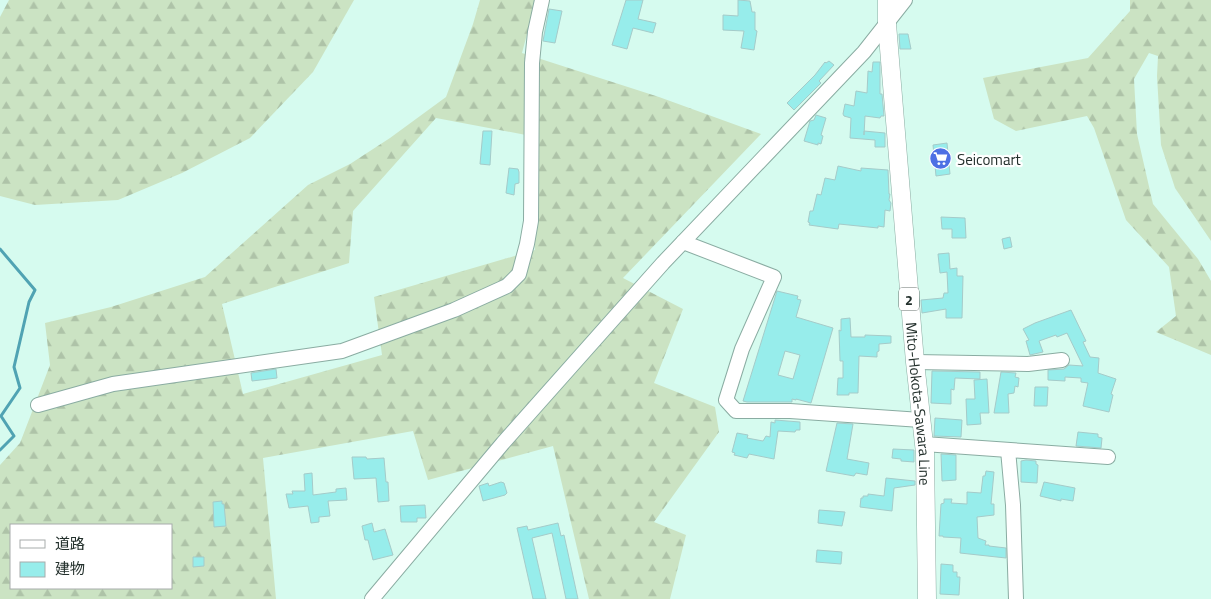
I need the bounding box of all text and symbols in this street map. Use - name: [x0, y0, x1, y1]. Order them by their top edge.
- supermarket icon: Seicomart: [929, 147, 953, 171]
- place label: Seicomart: [957, 148, 1022, 171]
- road number: 2: [899, 288, 919, 310]
- street label: Mito-Hokota-Sawara Line: [900, 321, 937, 486]
- legend: [10, 524, 172, 589]
- text: 道路: [55, 532, 85, 555]
- text: 建物: [55, 557, 85, 580]

